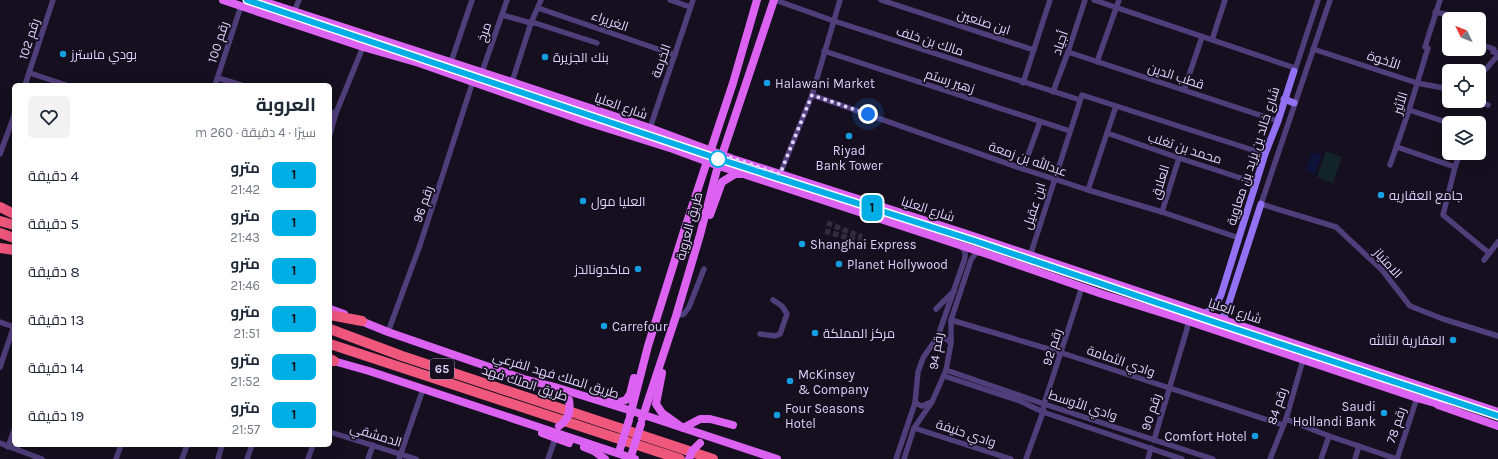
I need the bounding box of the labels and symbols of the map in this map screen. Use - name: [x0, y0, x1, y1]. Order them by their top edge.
- street label: ابن صنعين: [956, 6, 1012, 38]
- street label: الغريراء: [589, 8, 631, 34]
- north arrow: [1442, 12, 1486, 56]
- street label: رقم 102: [15, 16, 45, 62]
- street label: رقم 100: [204, 19, 234, 65]
- street label: مرخ: [474, 20, 495, 44]
- street label: مالك بن خلف: [894, 23, 966, 59]
- street label: أجياد: [1048, 28, 1071, 57]
- street label: الخرمة: [648, 42, 674, 80]
- place label: بودي ماسترز: [70, 47, 137, 65]
- street label: الأخوة: [1365, 48, 1403, 72]
- marker: بودي ماسترز: [58, 49, 68, 59]
- place label: بنك الجزيرة: [553, 50, 609, 65]
- marker: بنك الجزيرة: [540, 52, 550, 62]
- street label: قطب الدين: [1146, 60, 1206, 92]
- street label: زهير رستم: [923, 66, 977, 98]
- place label: Halawani Market: [775, 76, 875, 91]
- marker: Halawani Market: [762, 78, 772, 88]
- street label: شارع خالد بن يزيد بن معاوية: [1224, 85, 1283, 227]
- street label: شارع العليا: [592, 90, 650, 123]
- street label: الأثير: [1389, 90, 1411, 117]
- your location: [858, 104, 878, 124]
- street label: محمد بن تغلب: [1146, 129, 1224, 167]
- marker: Riyad Bank Tower: [844, 131, 854, 141]
- street label: عبدالله بن زمعة: [987, 138, 1070, 179]
- place label: Riyad Bank Tower: [816, 143, 883, 173]
- unlabelled marker: [709, 150, 727, 168]
- street label: العلاق: [1148, 163, 1172, 201]
- street label: ابن عقيل: [1019, 181, 1049, 231]
- street label: رقم 96: [410, 184, 438, 225]
- place label: جامع العقاريه: [1389, 188, 1463, 204]
- street label: طريق العروبة: [673, 190, 705, 262]
- marker: جامع العقاريه: [1376, 190, 1386, 200]
- street label: شارع العليا: [899, 193, 957, 226]
- place label: العليا مول: [591, 194, 646, 210]
- line badge: 1: [859, 195, 885, 221]
- marker: العليا مول: [578, 196, 588, 206]
- place label: Shanghai Express: [810, 237, 917, 252]
- marker: Shanghai Express: [797, 239, 807, 249]
- street label: الامتياز: [1370, 244, 1405, 281]
- place label: Planet Hollywood: [847, 257, 948, 272]
- marker: Planet Hollywood: [834, 259, 844, 269]
- place label: ماكدونالدز: [573, 262, 630, 277]
- marker: ماكدونالدز: [633, 264, 643, 274]
- street label: شارع العليا: [1206, 295, 1264, 328]
- place label: Carrefour: [612, 319, 668, 334]
- marker: Carrefour: [599, 321, 609, 331]
- place label: مركز المملكة: [823, 326, 895, 341]
- street label: رقم 92: [1039, 327, 1067, 368]
- marker: مركز المملكة: [810, 328, 820, 338]
- street label: رقم 94: [926, 331, 948, 371]
- place label: العقارية الثالثه: [1369, 333, 1445, 348]
- marker: العقارية الثالثه: [1448, 335, 1458, 345]
- street label: وادي الثمامة: [1084, 342, 1157, 382]
- street label: طريق الملك فهد الفرعي: [491, 348, 621, 402]
- road number: 65: [430, 359, 454, 379]
- street label: طريق الملك فهد: [480, 362, 570, 404]
- place label: McKinsey & Company: [798, 367, 869, 397]
- marker: McKinsey & Company: [785, 376, 795, 386]
- street label: رقم 84: [1264, 386, 1292, 427]
- street label: وادي الأوسط: [1046, 387, 1119, 426]
- street label: رقم 90: [1138, 392, 1166, 433]
- place label: Saudi Hollandi Bank: [1293, 399, 1376, 429]
- place label: Four Seasons Hotel: [785, 401, 865, 431]
- street label: رقم 78: [1383, 405, 1411, 446]
- marker: Saudi Hollandi Bank: [1379, 408, 1389, 418]
- marker: Four Seasons Hotel: [772, 410, 782, 420]
- street label: وادي حنيفة: [933, 416, 998, 453]
- street label: الدمشقي: [347, 420, 404, 453]
- place label: Comfort Hotel: [1165, 429, 1247, 444]
- marker: Comfort Hotel: [1250, 431, 1260, 441]

